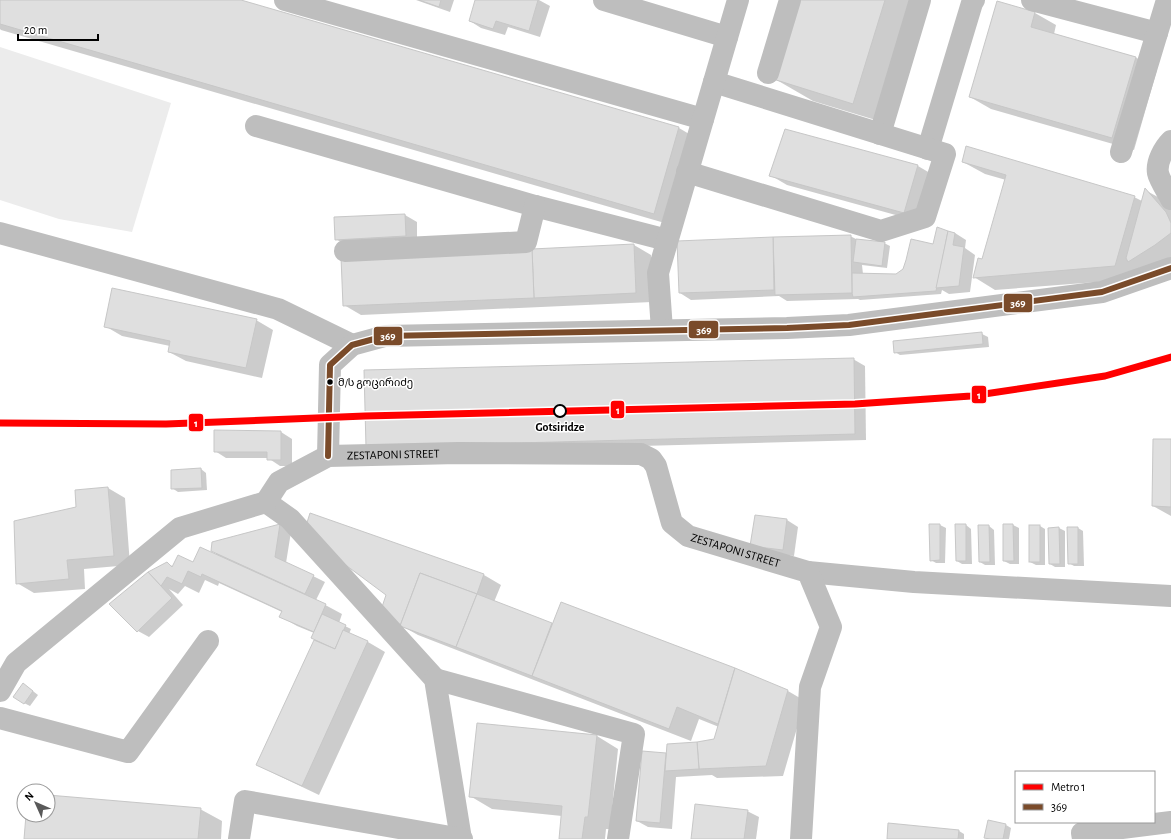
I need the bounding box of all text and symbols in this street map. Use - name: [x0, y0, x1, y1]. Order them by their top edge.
- scale bar: [18, 16, 98, 42]
- text: 20 m: [24, 24, 47, 36]
- line badge: 369: [1003, 293, 1033, 313]
- text: 369: [1010, 298, 1026, 309]
- line badge: 369: [688, 320, 719, 339]
- text: 369: [696, 325, 712, 336]
- line badge: 369: [373, 326, 403, 346]
- text: 369: [380, 331, 396, 342]
- marker: მ/ს გოცირიძე: [325, 377, 335, 387]
- place label: მ/ს გოცირიძე: [338, 377, 413, 389]
- line badge: 1: [971, 385, 987, 404]
- text: 1: [977, 390, 981, 401]
- line badge: 1: [610, 400, 625, 419]
- marker: Gotsiridze: [553, 404, 567, 418]
- text: 1: [616, 405, 620, 416]
- line badge: 1: [188, 413, 204, 432]
- text: 1: [194, 418, 198, 429]
- place label: Gotsiridze: [536, 421, 585, 433]
- street label: ZESTAPONI STREET: [347, 447, 440, 462]
- street label: ZESTAPONI STREET: [689, 531, 782, 569]
- legend: [1015, 771, 1155, 823]
- text: Metro 1: [1051, 781, 1085, 793]
- north arrow: [16, 783, 56, 823]
- text: N: [23, 790, 36, 803]
- text: 369: [1051, 801, 1068, 813]

